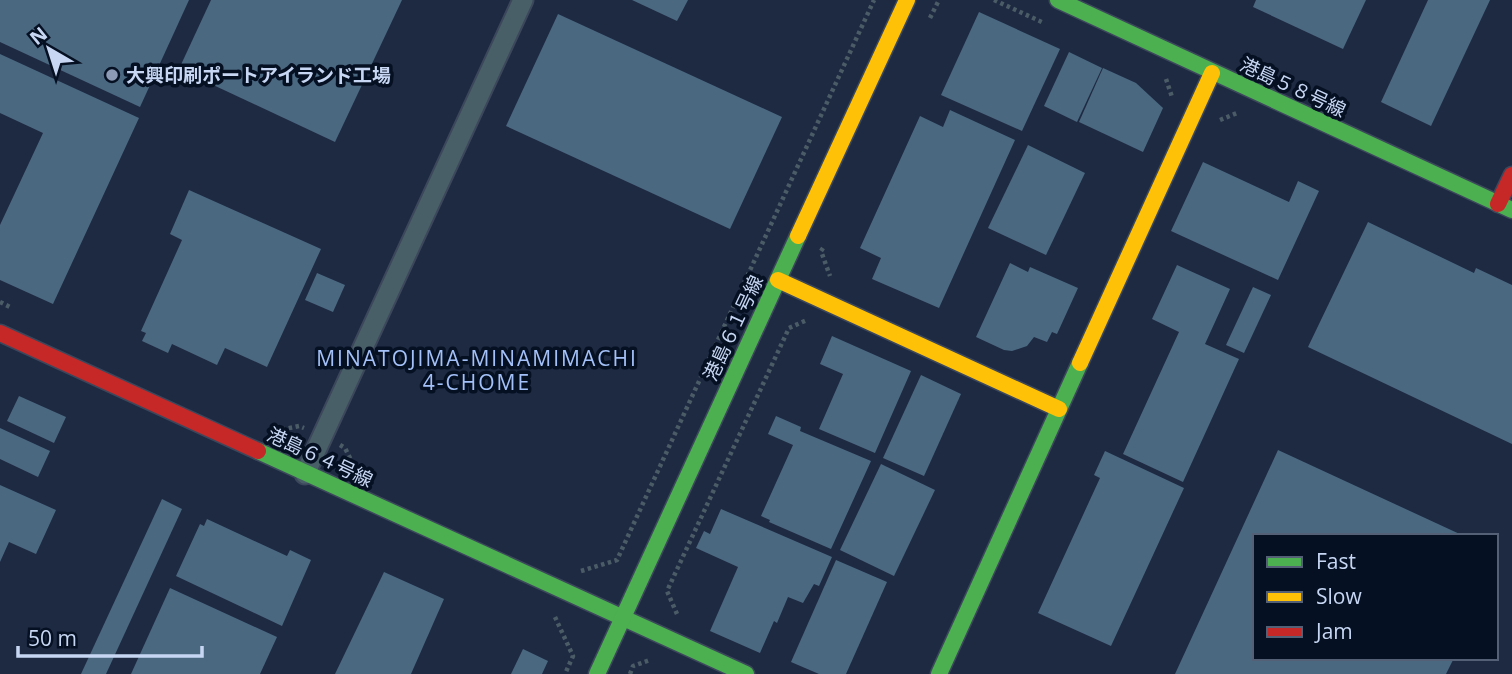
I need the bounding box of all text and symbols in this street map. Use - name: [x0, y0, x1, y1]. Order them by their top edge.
- north arrow: [14, 14, 84, 84]
- text: N: [24, 21, 52, 51]
- street label: 港島５８号線: [1236, 51, 1350, 123]
- place label: 大興印刷ポートアイランド工場: [126, 62, 391, 88]
- marker: 大興印刷ポートアイランド工場: [104, 67, 120, 83]
- street label: 港島６１号線: [697, 271, 769, 385]
- district label: MINATOJIMA-MINAMIMACHI 4-CHOME: [316, 344, 638, 396]
- street label: 港島６４号線: [263, 421, 377, 493]
- legend: [1253, 534, 1498, 660]
- text: Fast: [1316, 547, 1356, 575]
- text: Slow: [1316, 582, 1362, 610]
- scale bar: [18, 614, 201, 658]
- text: Jam: [1314, 617, 1353, 645]
- text: 50 m: [28, 624, 77, 652]

